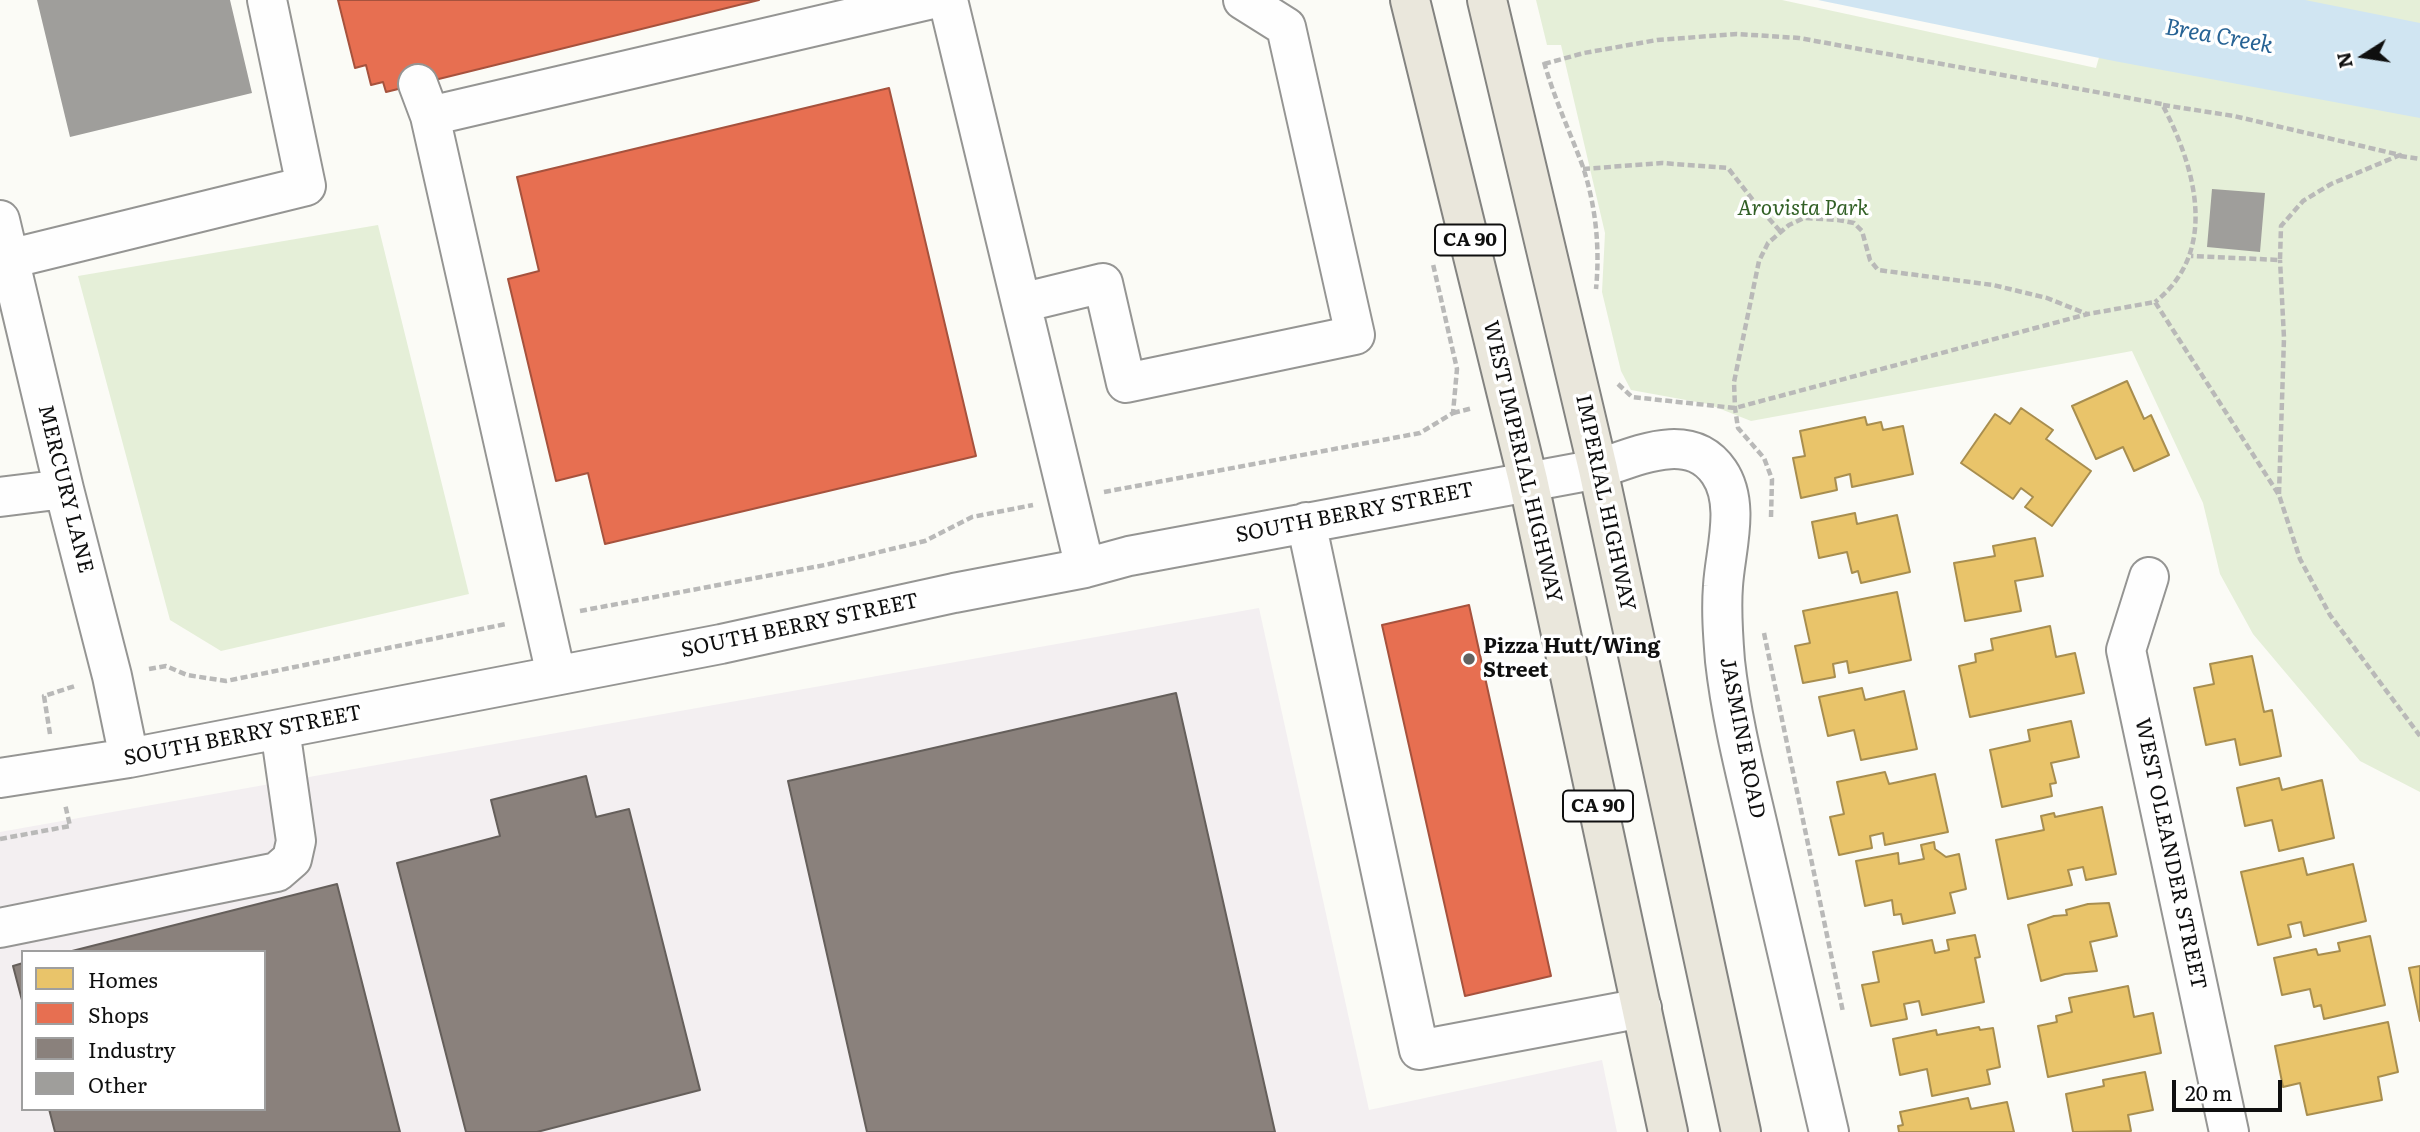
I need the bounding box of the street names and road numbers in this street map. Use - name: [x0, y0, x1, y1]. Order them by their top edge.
- road number: CA 90: [1435, 224, 1505, 256]
- street label: WEST IMPERIAL HIGHWAY: [1477, 318, 1567, 606]
- street label: IMPERIAL HIGHWAY: [1570, 392, 1640, 614]
- street label: MERCURY LANE: [32, 402, 98, 576]
- street label: SOUTH BERRY STREET: [1234, 478, 1476, 548]
- street label: SOUTH BERRY STREET: [679, 588, 921, 664]
- street label: JASMINE ROAD: [1714, 655, 1770, 821]
- street label: SOUTH BERRY STREET: [122, 701, 364, 771]
- street label: WEST OLEANDER STREET: [2129, 716, 2211, 992]
- road number: CA 90: [1563, 790, 1633, 821]

